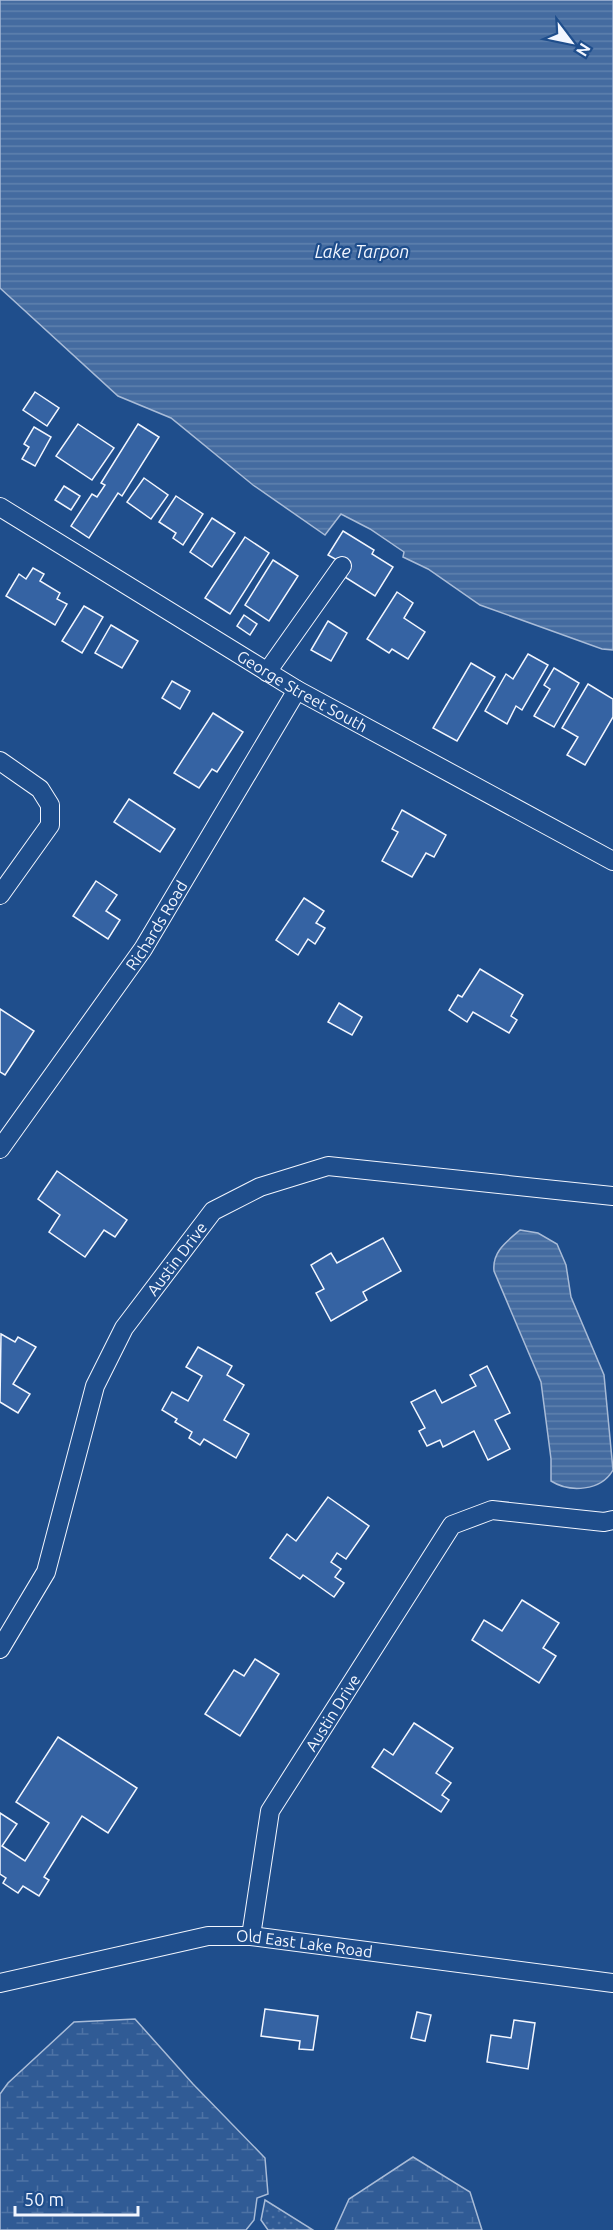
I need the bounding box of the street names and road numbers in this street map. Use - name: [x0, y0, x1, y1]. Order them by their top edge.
- street label: George Street South: [234, 646, 371, 735]
- street label: Richards Road: [122, 877, 191, 974]
- street label: Austin Drive: [143, 1218, 210, 1299]
- street label: Austin Drive: [302, 1671, 364, 1754]
- street label: Old East Lake Road: [236, 1927, 374, 1961]

